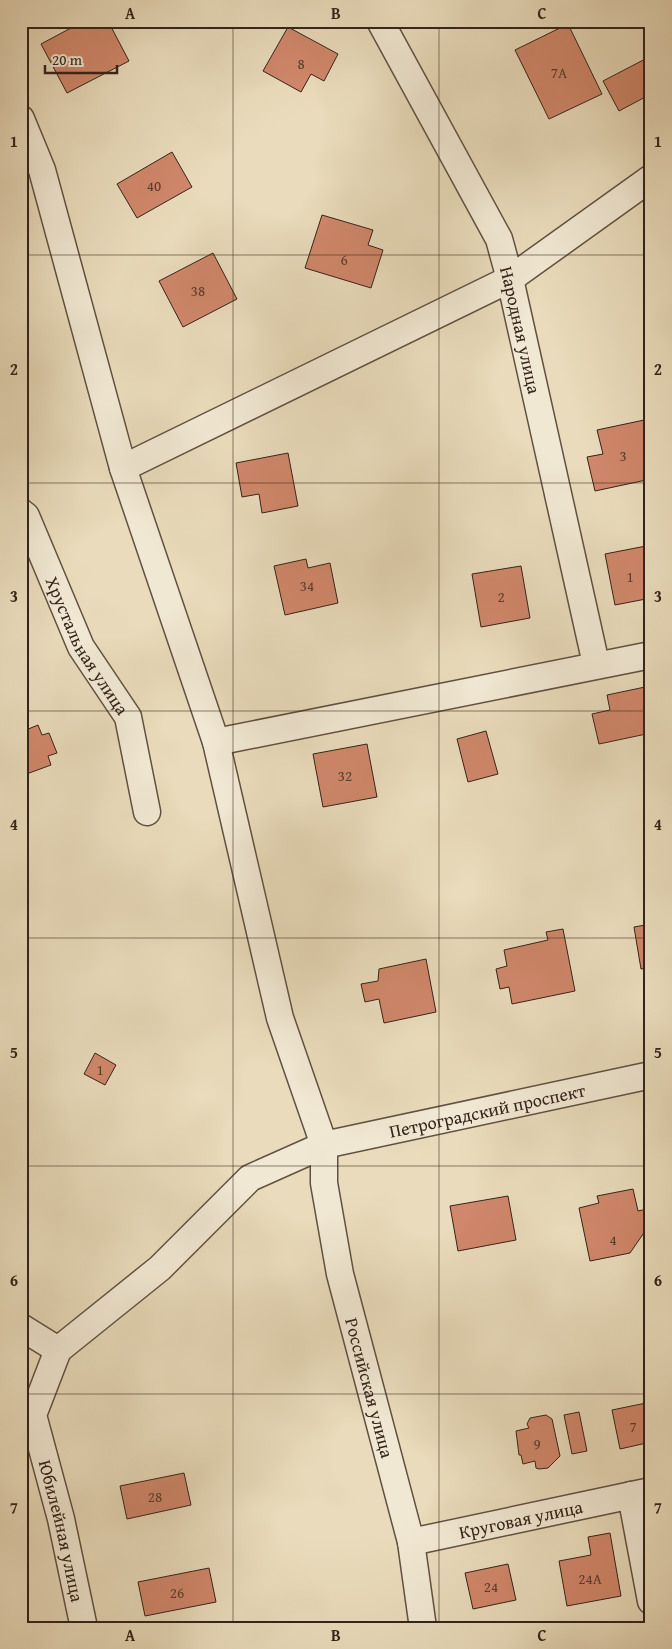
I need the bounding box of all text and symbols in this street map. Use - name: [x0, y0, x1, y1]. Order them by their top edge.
- text: A: [125, 1, 136, 25]
- text: B: [331, 1, 341, 25]
- text: C: [537, 1, 547, 25]
- scale bar: [45, 42, 118, 74]
- text: 20 m: [52, 49, 83, 70]
- house number: 8: [297, 53, 305, 74]
- house number: 7А: [551, 62, 567, 83]
- text: 1: [10, 129, 18, 153]
- text: 1: [654, 129, 662, 153]
- house number: 40: [147, 175, 161, 196]
- house number: 6: [340, 249, 348, 270]
- street label: Народная улица: [494, 263, 549, 397]
- house number: 38: [191, 280, 205, 301]
- text: 2: [10, 357, 18, 381]
- text: 2: [654, 357, 662, 381]
- house number: 3: [619, 445, 627, 466]
- house number: 1: [626, 566, 634, 587]
- street label: Хрустальная улица: [39, 572, 136, 720]
- house number: 34: [300, 575, 314, 596]
- text: 3: [10, 584, 18, 608]
- text: 3: [654, 584, 662, 608]
- house number: 2: [497, 586, 505, 607]
- house number: 32: [338, 765, 352, 786]
- text: 4: [10, 812, 18, 836]
- text: 4: [654, 812, 662, 836]
- text: 5: [10, 1040, 18, 1064]
- text: 5: [654, 1040, 662, 1064]
- house number: 1: [96, 1059, 104, 1080]
- street label: Петроградский проспект: [387, 1076, 588, 1144]
- house number: 4: [609, 1229, 617, 1250]
- text: 6: [10, 1268, 18, 1292]
- text: 6: [654, 1268, 662, 1292]
- street label: Российская улица: [339, 1315, 402, 1461]
- house number: 7: [629, 1416, 637, 1437]
- house number: 9: [533, 1433, 541, 1454]
- street label: Юбилейная улица: [32, 1457, 92, 1605]
- house number: 28: [148, 1486, 162, 1507]
- street label: Круговая улица: [456, 1492, 585, 1545]
- text: 7: [10, 1495, 18, 1519]
- text: 7: [654, 1495, 662, 1519]
- house number: 24А: [578, 1568, 602, 1589]
- house number: 24: [484, 1576, 498, 1597]
- house number: 26: [170, 1582, 184, 1603]
- text: A: [125, 1623, 136, 1647]
- text: B: [331, 1623, 341, 1647]
- text: C: [537, 1623, 547, 1647]

